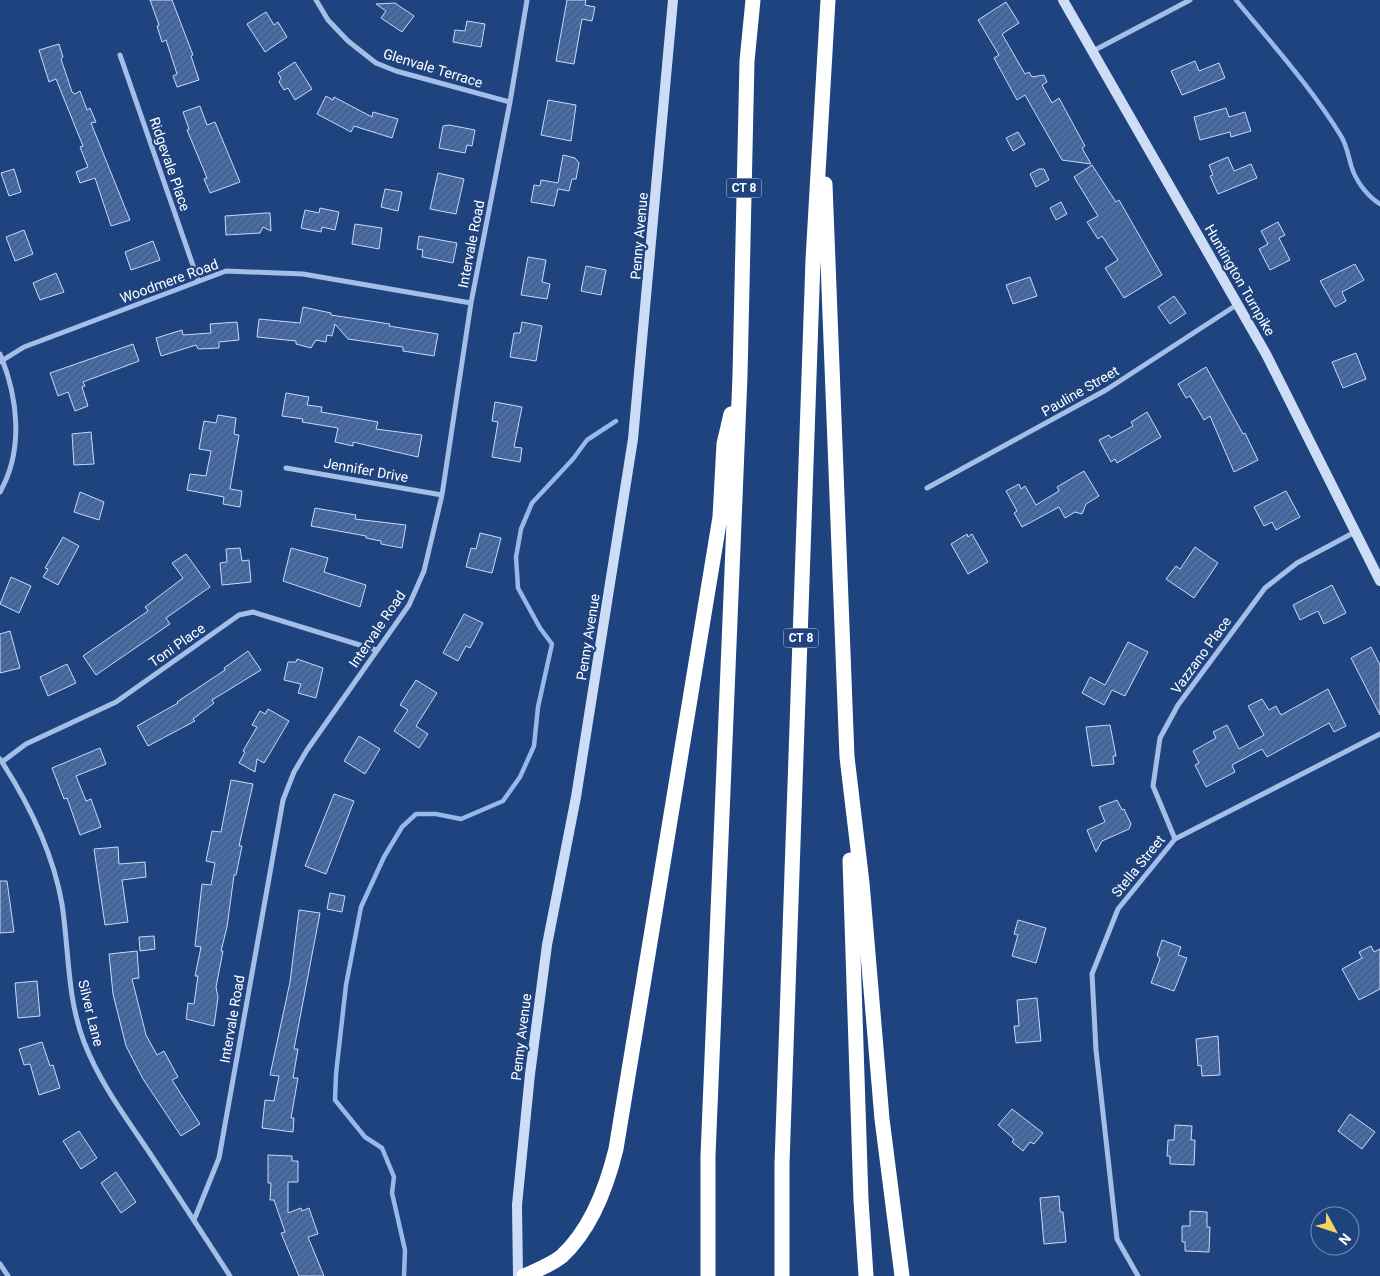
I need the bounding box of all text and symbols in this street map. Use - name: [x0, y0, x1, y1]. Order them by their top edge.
- street label: Glenvale Terrace: [381, 45, 485, 91]
- street label: Ridgevale Place: [146, 115, 194, 213]
- road number: CT 8: [726, 178, 762, 198]
- street label: Penny Avenue: [627, 192, 651, 280]
- street label: Intervale Road: [455, 199, 487, 289]
- street label: Huntington Turnpike: [1202, 221, 1278, 339]
- street label: Woodmere Road: [118, 256, 220, 306]
- street label: Pauline Street: [1039, 362, 1122, 420]
- street label: Jennifer Drive: [322, 455, 410, 485]
- street label: Intervale Road: [345, 588, 409, 670]
- street label: Penny Avenue: [573, 593, 603, 681]
- street label: Vazzano Place: [1168, 613, 1234, 697]
- street label: Toni Place: [146, 620, 208, 670]
- road number: CT 8: [784, 628, 818, 648]
- street label: Stella Street: [1108, 831, 1168, 900]
- street label: Intervale Road: [216, 974, 248, 1064]
- street label: Silver Lane: [75, 978, 107, 1048]
- street label: Penny Avenue: [508, 993, 534, 1081]
- north arrow: [1310, 1206, 1360, 1256]
- text: N: [1336, 1230, 1354, 1248]

